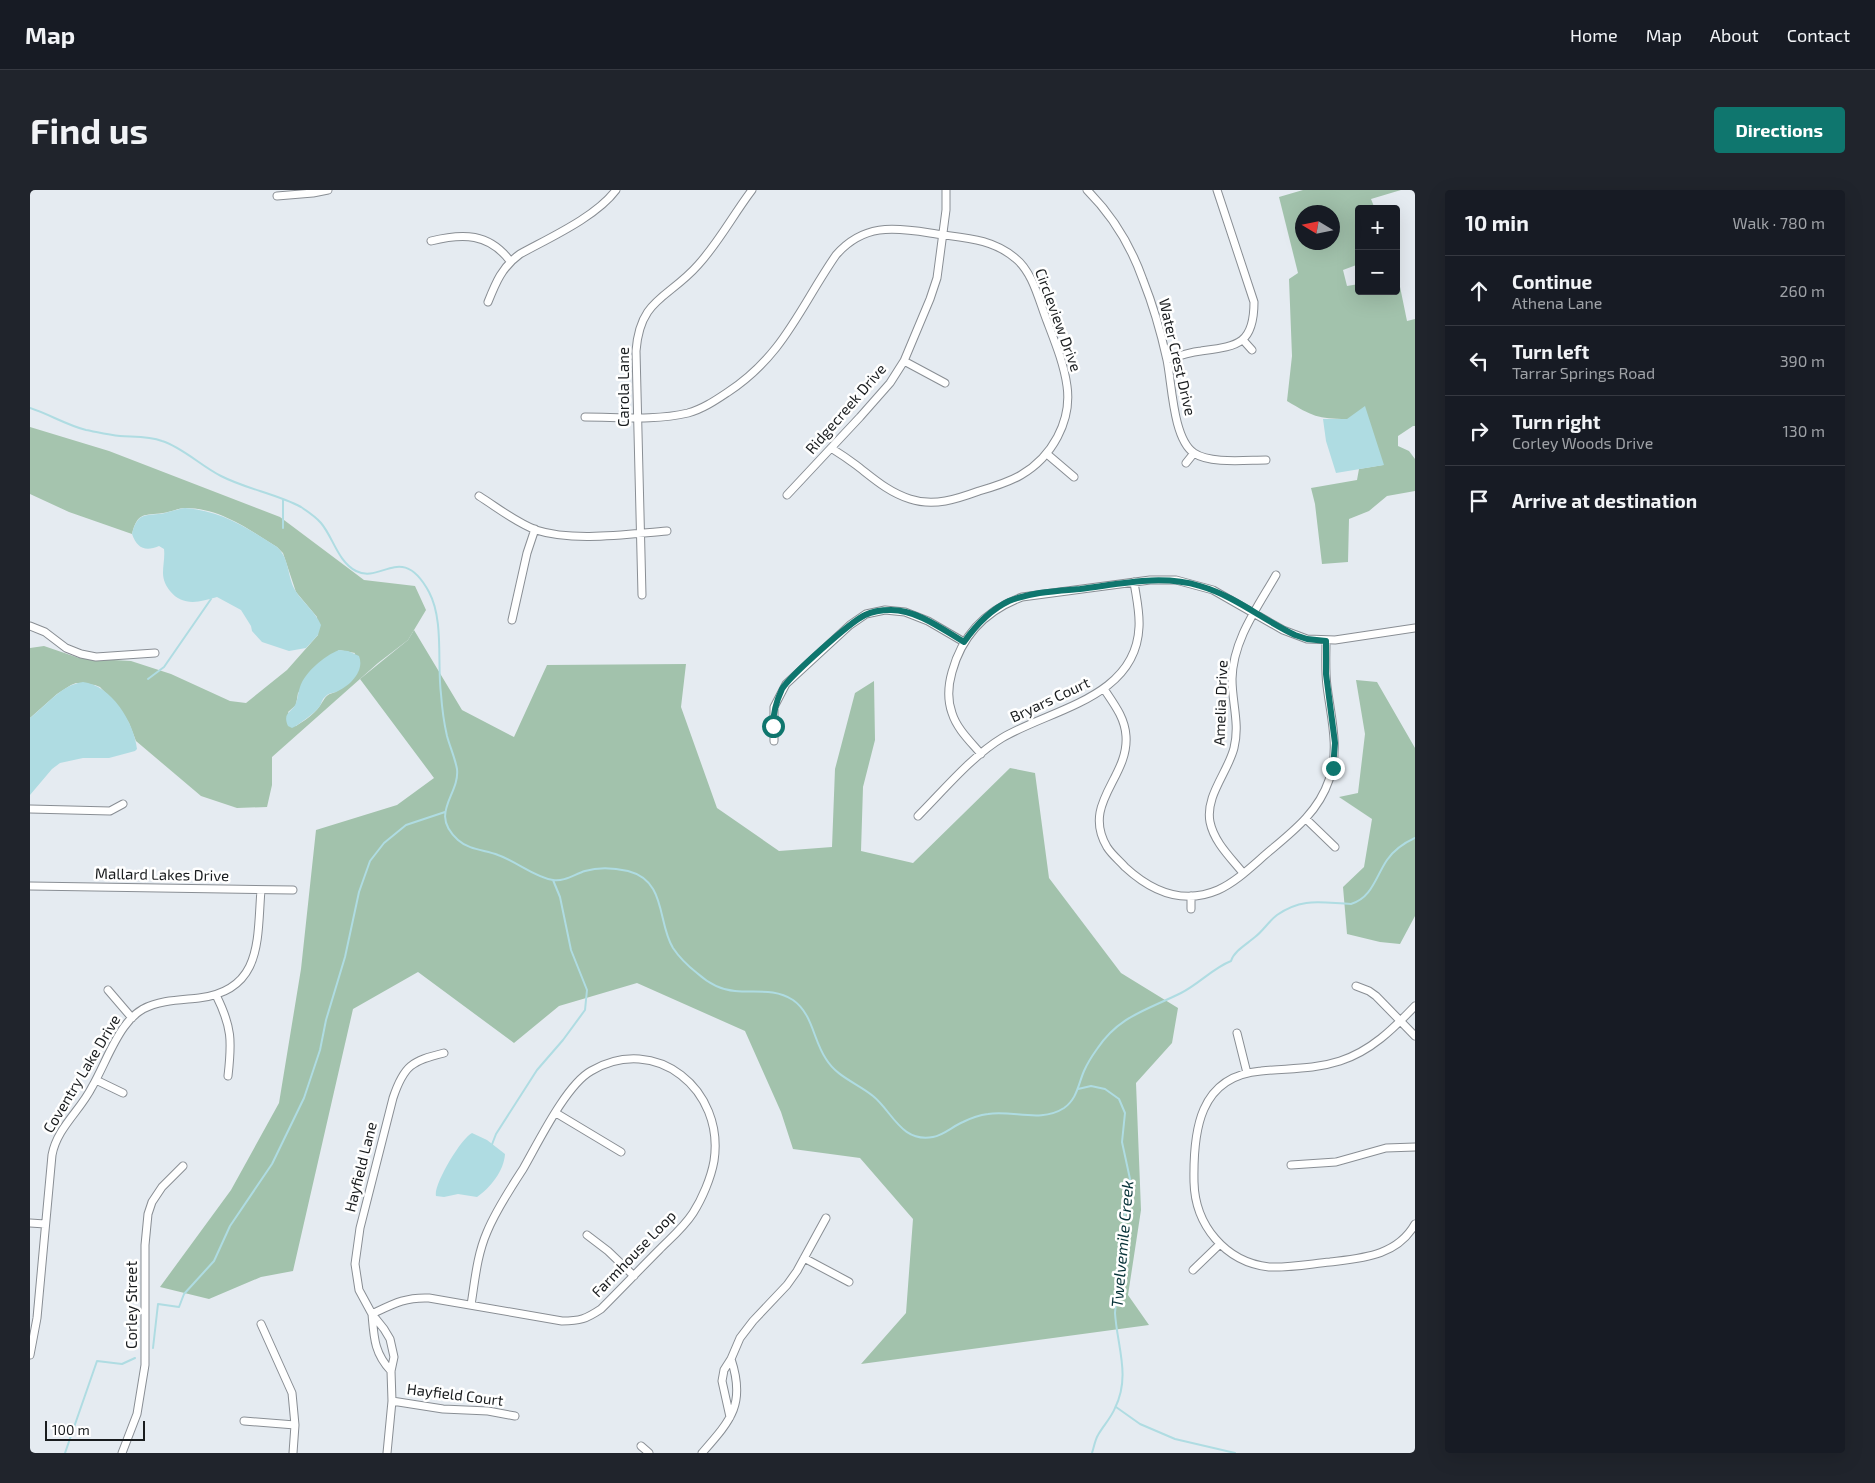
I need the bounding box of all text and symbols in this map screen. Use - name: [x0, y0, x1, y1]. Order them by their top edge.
- text: Map: [25, 20, 75, 49]
- text: Home: [1570, 24, 1618, 46]
- text: Map: [1646, 24, 1682, 46]
- text: About: [1710, 24, 1759, 46]
- text: Contact: [1787, 24, 1850, 46]
- button: Directions: [1714, 107, 1845, 153]
- text: Find us: [30, 109, 148, 151]
- north arrow: [1295, 205, 1340, 250]
- map controls: [1355, 205, 1400, 295]
- button: +: [1355, 205, 1400, 250]
- text: 10 min: [1465, 210, 1529, 235]
- text: Walk · 780 m: [1732, 213, 1825, 232]
- button: −: [1355, 250, 1400, 295]
- street label: Circleview Drive: [1032, 266, 1086, 374]
- text: Continue: [1512, 270, 1592, 293]
- icon: ahead: [1465, 277, 1493, 305]
- text: 260 m: [1780, 281, 1825, 300]
- text: Athena Lane: [1512, 293, 1602, 312]
- street label: Water Crest Drive: [1156, 296, 1200, 417]
- text: Turn left: [1512, 340, 1589, 363]
- street label: Carola Lane: [614, 347, 632, 427]
- icon: left: [1465, 347, 1493, 375]
- text: 390 m: [1780, 351, 1825, 370]
- street label: Ridgecreek Drive: [801, 360, 889, 457]
- text: Tarrar Springs Road: [1512, 363, 1655, 382]
- text: Turn right: [1512, 410, 1600, 433]
- icon: right: [1465, 417, 1493, 445]
- text: 130 m: [1783, 421, 1825, 440]
- text: Corley Woods Drive: [1512, 433, 1653, 452]
- icon: arrive: [1465, 487, 1493, 515]
- text: Arrive at destination: [1512, 489, 1697, 512]
- street label: Amelia Drive: [1210, 660, 1230, 746]
- street label: Bryars Court: [1007, 673, 1092, 725]
- route start: [762, 715, 785, 738]
- route end: [1322, 757, 1345, 780]
- street label: Mallard Lakes Drive: [95, 864, 229, 884]
- street label: Coventry Lake Drive: [39, 1011, 124, 1136]
- street label: Hayfield Lane: [340, 1120, 380, 1214]
- water label: Twelvemile Creek: [1106, 1180, 1137, 1308]
- street label: Farmhouse Loop: [587, 1206, 679, 1300]
- street label: Corley Street: [122, 1261, 140, 1349]
- street label: Hayfield Court: [406, 1379, 505, 1409]
- scale bar: [45, 1418, 145, 1441]
- text: 100 m: [52, 1421, 90, 1438]

